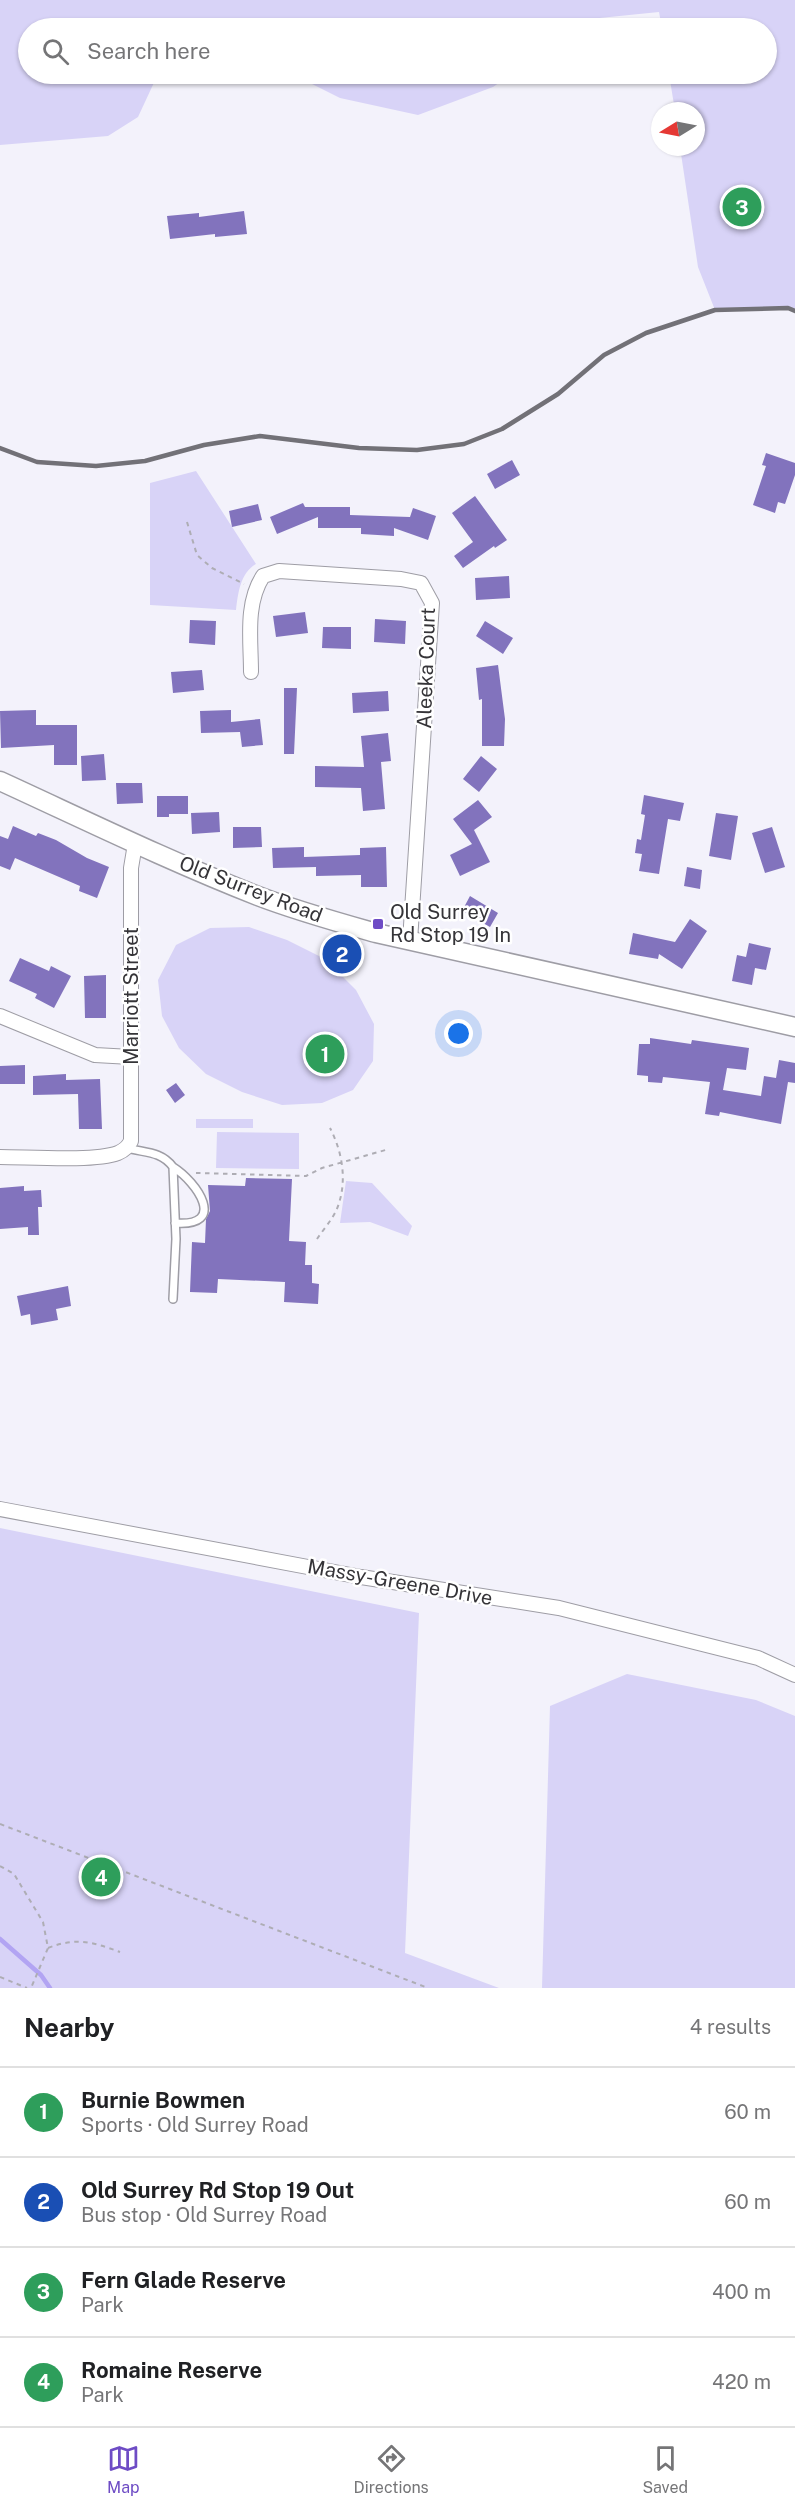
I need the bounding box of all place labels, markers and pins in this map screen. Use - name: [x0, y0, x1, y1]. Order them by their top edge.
- pin: 3: [722, 184, 762, 230]
- place label: Old Surrey Rd Stop 19 In: [390, 900, 511, 947]
- marker: Old Surrey Rd Stop 19 In: [371, 917, 385, 931]
- pin: 2: [322, 932, 362, 976]
- pin: 1: [306, 1032, 344, 1076]
- pin: 4: [82, 1854, 120, 1900]

